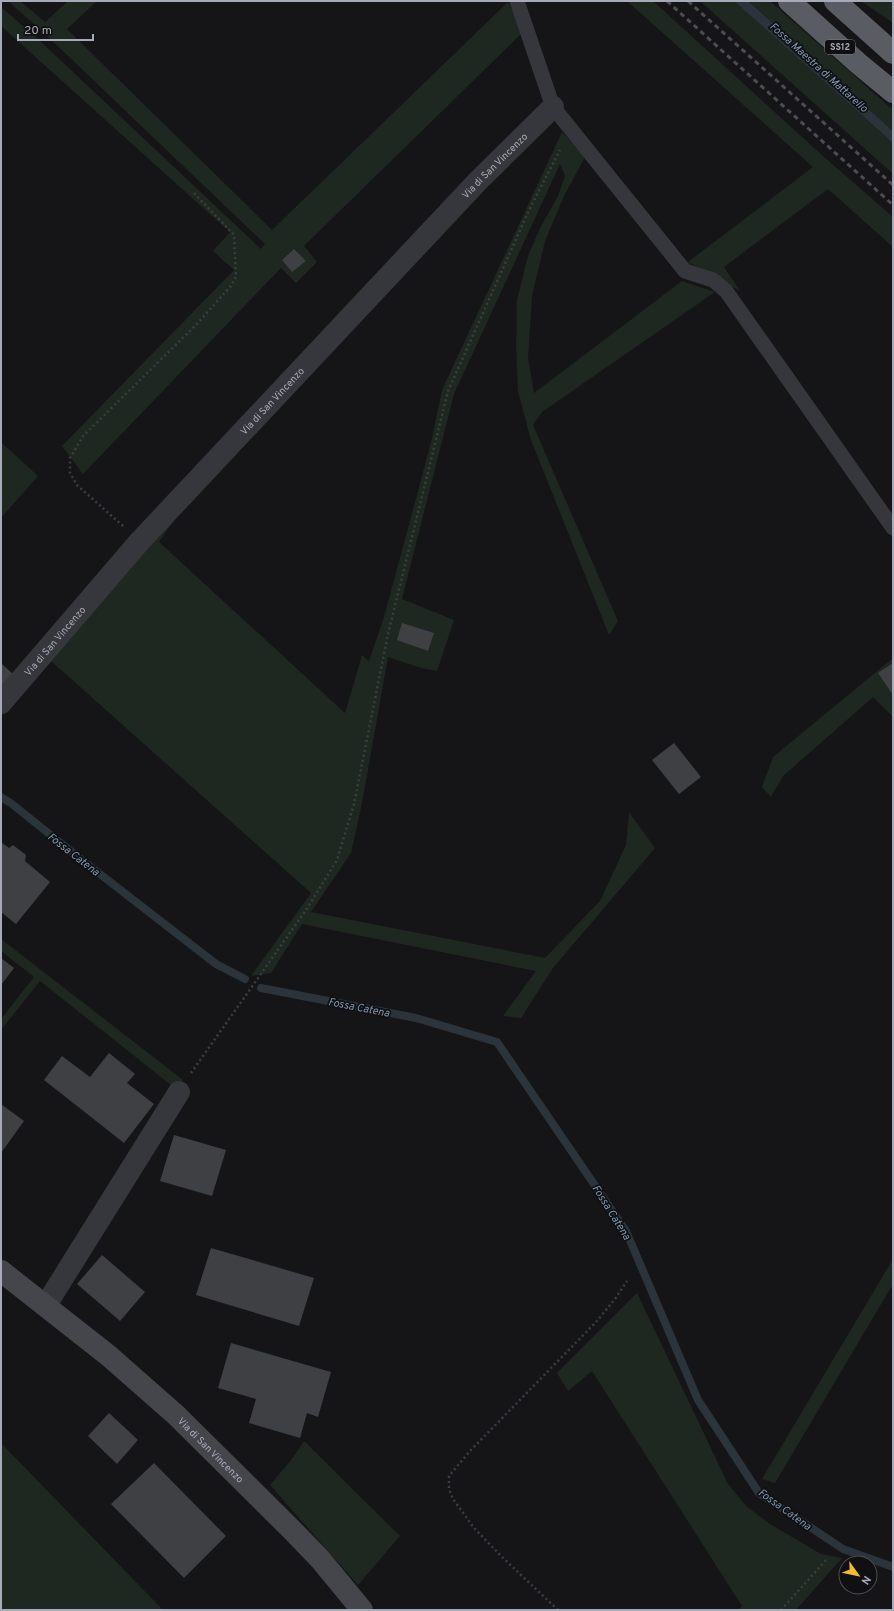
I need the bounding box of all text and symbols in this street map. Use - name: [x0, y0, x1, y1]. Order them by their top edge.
- scale bar: [18, 16, 93, 42]
- water label: Fossa Maestra di Mattarello: [766, 20, 871, 116]
- text: 20 m: [24, 23, 52, 39]
- road number: SS12: [825, 40, 855, 54]
- street label: Via di San Vincenzo: [460, 130, 531, 202]
- street label: Via di San Vincenzo: [238, 365, 308, 438]
- street label: Via di San Vincenzo: [22, 604, 89, 679]
- water label: Fossa Catena: [45, 830, 102, 880]
- water label: Fossa Catena: [327, 995, 391, 1021]
- water label: Fossa Catena: [589, 1182, 634, 1243]
- street label: Via di San Vincenzo: [174, 1415, 246, 1487]
- water label: Fossa Catena: [755, 1486, 814, 1534]
- north arrow: [838, 1555, 878, 1595]
- text: N: [858, 1573, 874, 1587]

